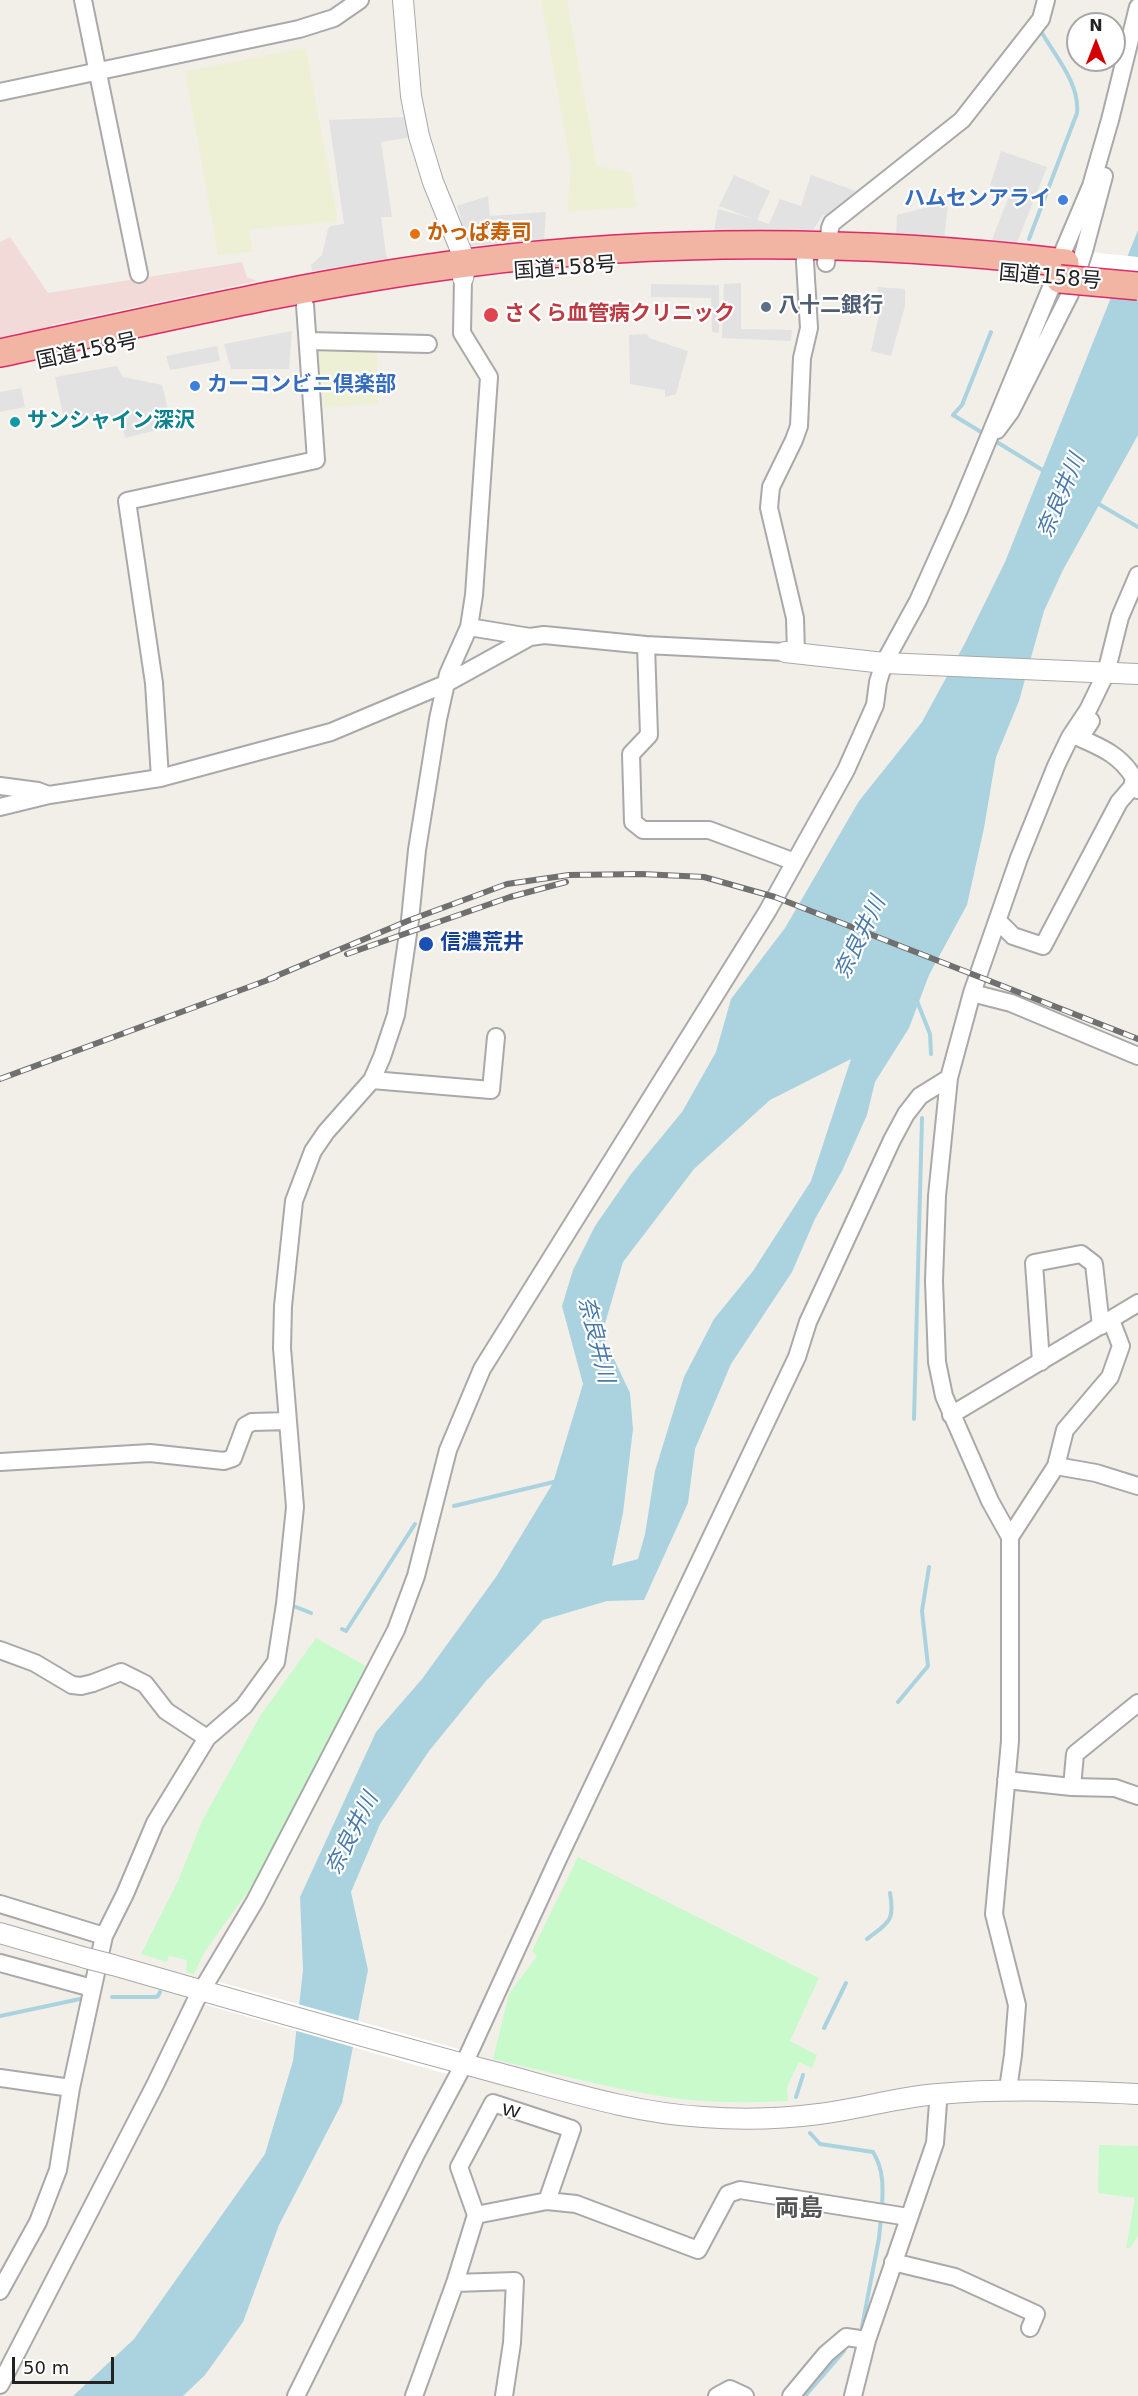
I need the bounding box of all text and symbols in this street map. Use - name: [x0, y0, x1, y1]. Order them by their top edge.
- north arrow: [1066, 12, 1126, 72]
- text: N: [1089, 16, 1103, 35]
- place label: ハムセンアライ: [904, 187, 1051, 213]
- marker: ハムセンアライ: [1056, 193, 1070, 207]
- place label: かっぱ寿司: [427, 221, 532, 247]
- marker: かっぱ寿司: [408, 227, 422, 241]
- street label: 国道158号: [513, 253, 617, 285]
- street label: 国道158号: [998, 261, 1102, 295]
- place label: 八十二銀行: [778, 294, 883, 320]
- marker: 八十二銀行: [759, 300, 773, 314]
- place label: さくら血管病クリニック: [504, 302, 735, 328]
- marker: さくら血管病クリニック: [482, 306, 500, 324]
- street label: 国道158号: [34, 329, 140, 375]
- place label: カーコンビニ倶楽部: [207, 373, 396, 399]
- marker: カーコンビニ倶楽部: [188, 379, 202, 393]
- place label: サンシャイン深沢: [27, 409, 195, 435]
- marker: サンシャイン深沢: [8, 415, 22, 429]
- water label: 奈良井川: [1033, 450, 1091, 542]
- water label: 奈良井川: [830, 893, 892, 983]
- place label: 信濃荒井: [440, 931, 524, 957]
- marker: 信濃荒井: [417, 935, 435, 953]
- water label: 奈良井川: [572, 1294, 618, 1386]
- water label: 奈良井川: [321, 1789, 385, 1879]
- street label: ｗ: [498, 2096, 524, 2126]
- district label: 両島: [775, 2196, 823, 2224]
- scale bar: [15, 2345, 117, 2383]
- text: 50 m: [23, 2357, 69, 2378]

